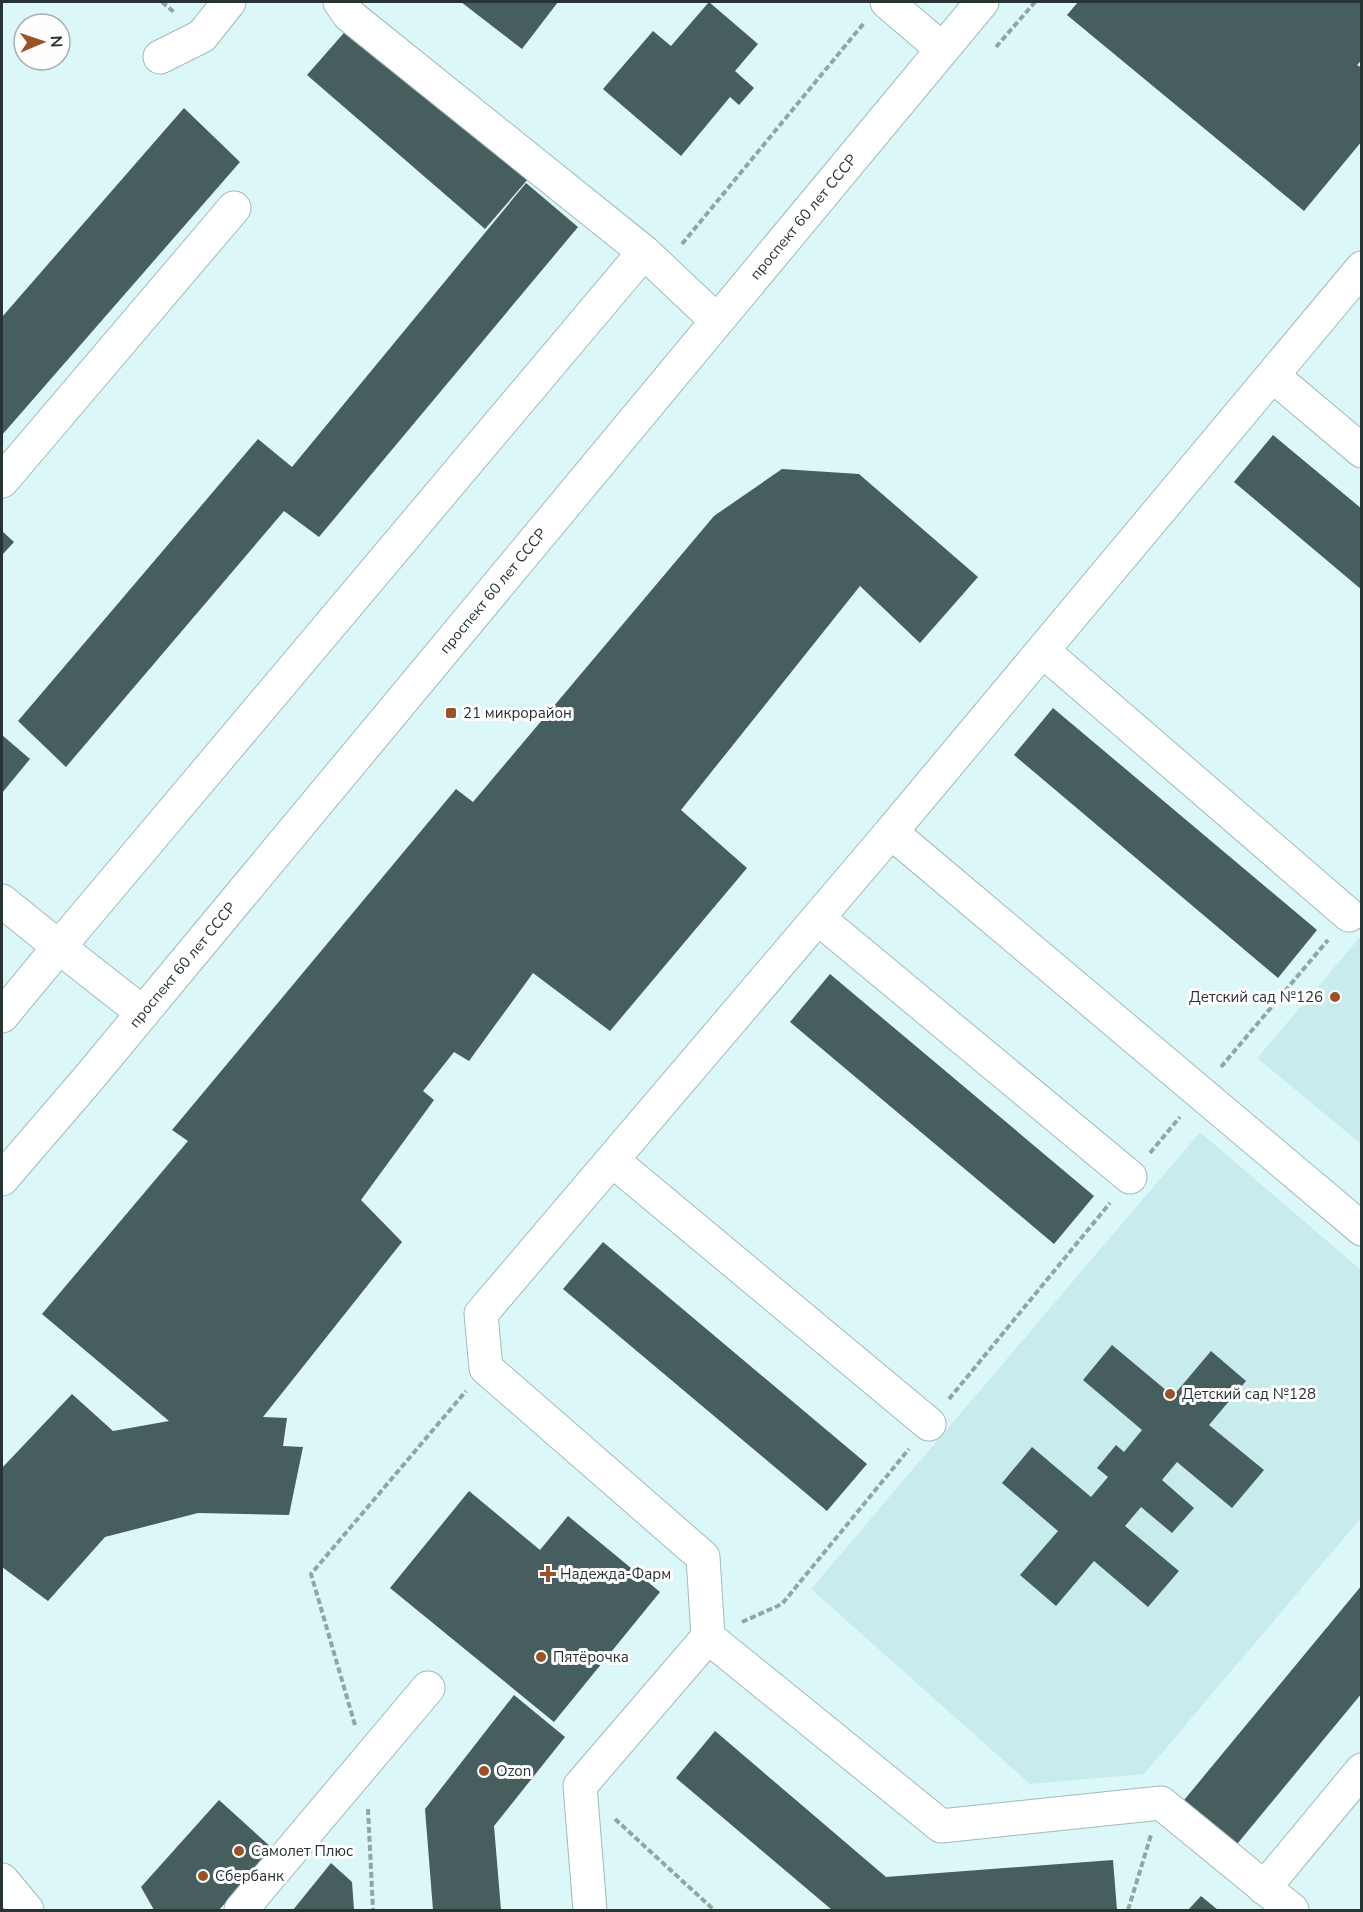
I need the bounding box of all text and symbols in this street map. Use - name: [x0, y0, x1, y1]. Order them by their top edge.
- north arrow: [12, 12, 72, 72]
- text: N: [45, 35, 67, 48]
- street label: проспект 60 лет СССР: [745, 150, 862, 284]
- street label: проспект 60 лет СССР: [435, 524, 551, 658]
- place label: 21 микрорайон: [463, 703, 572, 723]
- marker: 21 микрорайон: [444, 706, 458, 720]
- street label: проспект 60 лет СССР: [125, 898, 241, 1032]
- place label: Детский сад №126: [1189, 987, 1323, 1007]
- marker: Детский сад №126: [1328, 990, 1342, 1004]
- place label: Детский сад №128: [1182, 1384, 1316, 1404]
- marker: Детский сад №128: [1163, 1387, 1177, 1401]
- place label: Надежда-Фарм: [560, 1564, 671, 1584]
- marker: Надежда-Фарм: [541, 1567, 555, 1581]
- place label: Пятёрочка: [553, 1647, 629, 1667]
- marker: Пятёрочка: [534, 1650, 548, 1664]
- place label: Ozon: [496, 1761, 531, 1781]
- marker: Ozon: [477, 1764, 491, 1778]
- place label: Самолет Плюс: [251, 1841, 353, 1861]
- marker: Самолет Плюс: [232, 1844, 246, 1858]
- place label: Сбербанк: [215, 1866, 284, 1886]
- marker: Сбербанк: [196, 1869, 210, 1883]

